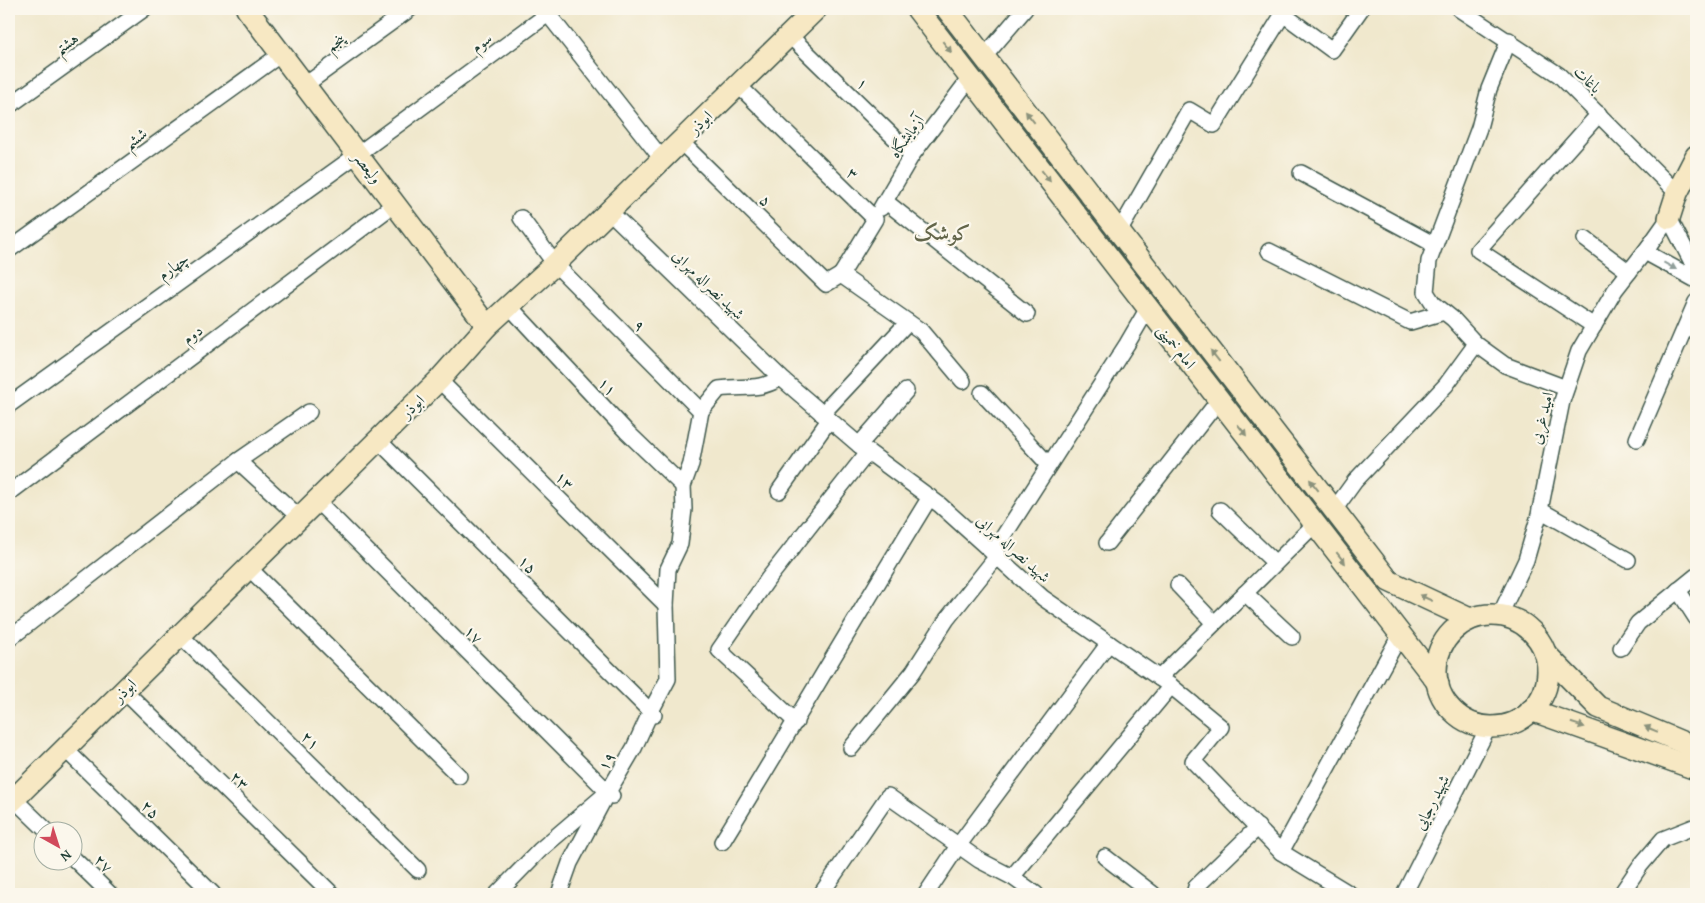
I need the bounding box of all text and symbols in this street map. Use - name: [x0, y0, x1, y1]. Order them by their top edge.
- street label: هشتم: [49, 26, 86, 64]
- street label: پنجم: [320, 26, 353, 61]
- street label: سوم: [465, 26, 499, 61]
- one-way arrow: [942, 40, 952, 54]
- street label: باغات: [1568, 59, 1608, 99]
- street label: ۱: [851, 71, 875, 95]
- street label: ابوذر: [681, 104, 718, 141]
- street label: آزمایشگاه: [882, 108, 931, 163]
- one-way arrow: [1025, 111, 1036, 124]
- street label: ششم: [118, 121, 155, 159]
- street label: ولیعصر: [346, 144, 389, 189]
- street label: ۳: [841, 161, 865, 185]
- one-way arrow: [1041, 169, 1052, 182]
- street label: ۵: [754, 188, 778, 212]
- district label: کوشک: [914, 217, 970, 248]
- street label: شهید نصراله مهرابی: [667, 243, 751, 325]
- street label: چهارم: [152, 246, 196, 288]
- one-way arrow: [1664, 262, 1677, 271]
- street label: ۹: [628, 313, 652, 337]
- street label: دوم: [176, 318, 209, 352]
- street label: امام خمینی: [1149, 318, 1202, 375]
- one-way arrow: [1210, 349, 1220, 363]
- street label: ۱۱: [593, 371, 623, 401]
- street label: ابوذر: [393, 388, 430, 425]
- street label: امید غربی: [1523, 389, 1559, 447]
- one-way arrow: [1236, 423, 1247, 436]
- street label: ۱۳: [550, 465, 580, 495]
- one-way arrow: [1309, 479, 1320, 492]
- street label: شهید نصراله مهرابی: [972, 508, 1056, 588]
- street label: ۱۵: [513, 549, 543, 579]
- one-way arrow: [1336, 551, 1346, 565]
- one-way arrow: [1419, 594, 1433, 602]
- street label: ۱۷: [459, 619, 489, 649]
- street label: ابوذر: [105, 672, 142, 709]
- one-way arrow: [1570, 722, 1585, 730]
- street label: ۲۱: [296, 725, 326, 755]
- one-way arrow: [1643, 725, 1658, 733]
- street label: ۱۹: [591, 747, 621, 775]
- street label: ۲۳: [225, 765, 255, 795]
- street label: شهید رجایی: [1407, 770, 1455, 834]
- street label: ۲۵: [136, 794, 166, 824]
- north arrow: [32, 820, 82, 870]
- text: N: [56, 845, 76, 867]
- street label: ۲۷: [89, 848, 119, 878]

